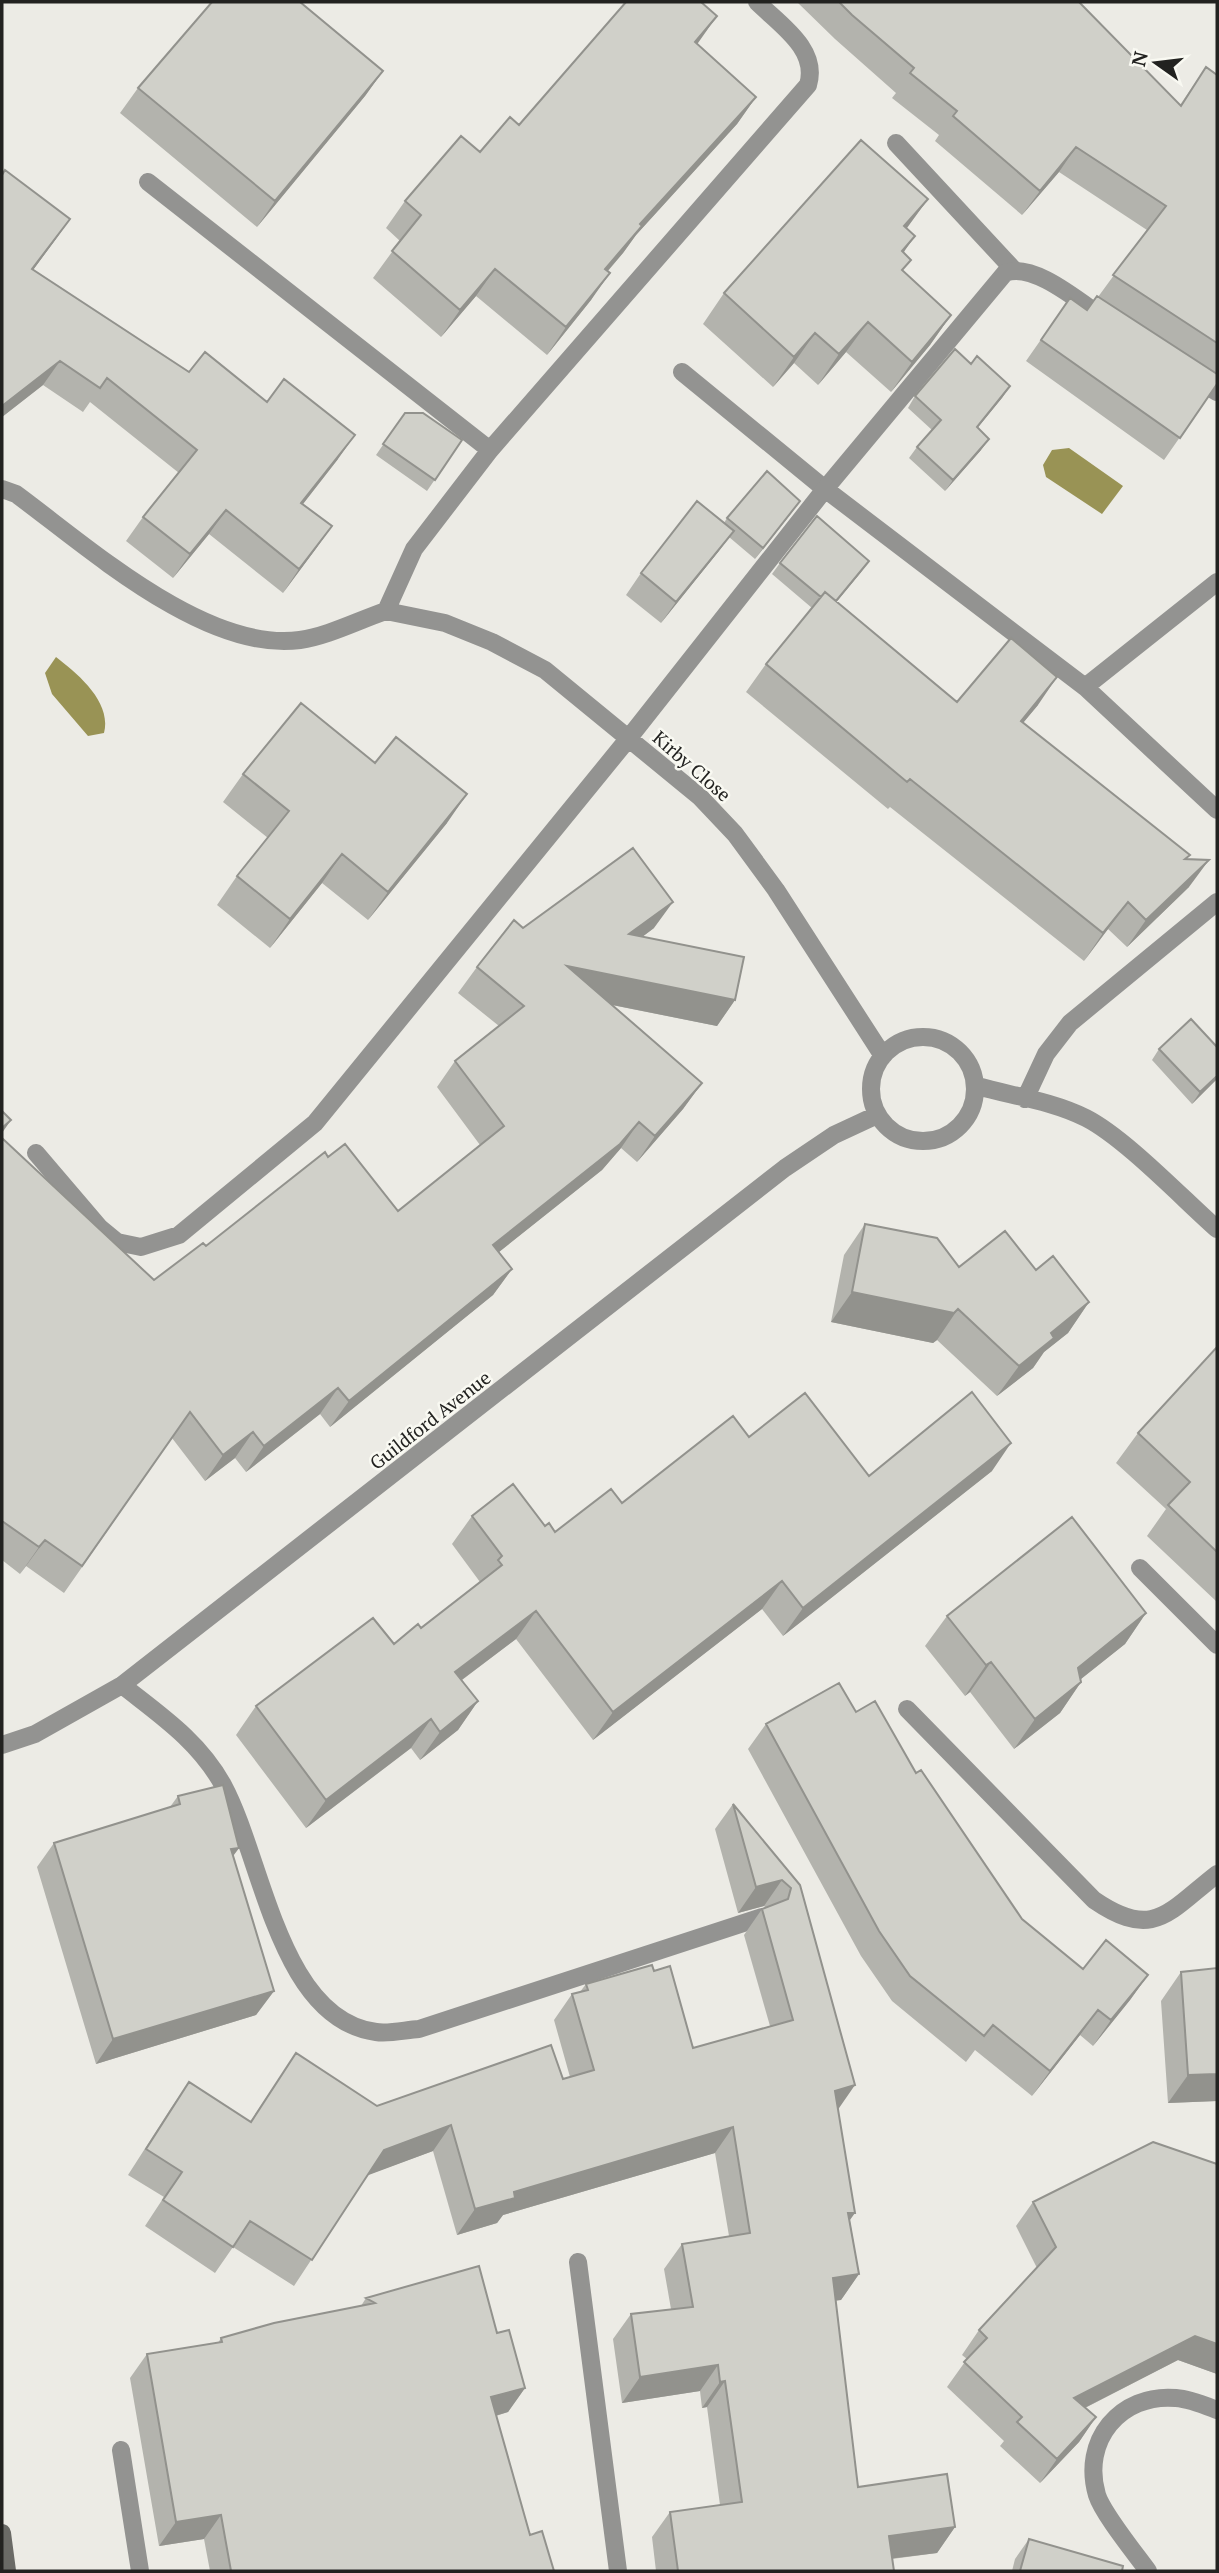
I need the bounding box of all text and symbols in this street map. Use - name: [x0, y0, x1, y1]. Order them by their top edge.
- north arrow: [1121, 28, 1191, 98]
- text: N: [1125, 48, 1153, 69]
- street label: Kirby Close: [648, 725, 737, 806]
- street label: Guildford Avenue: [364, 1365, 495, 1475]

